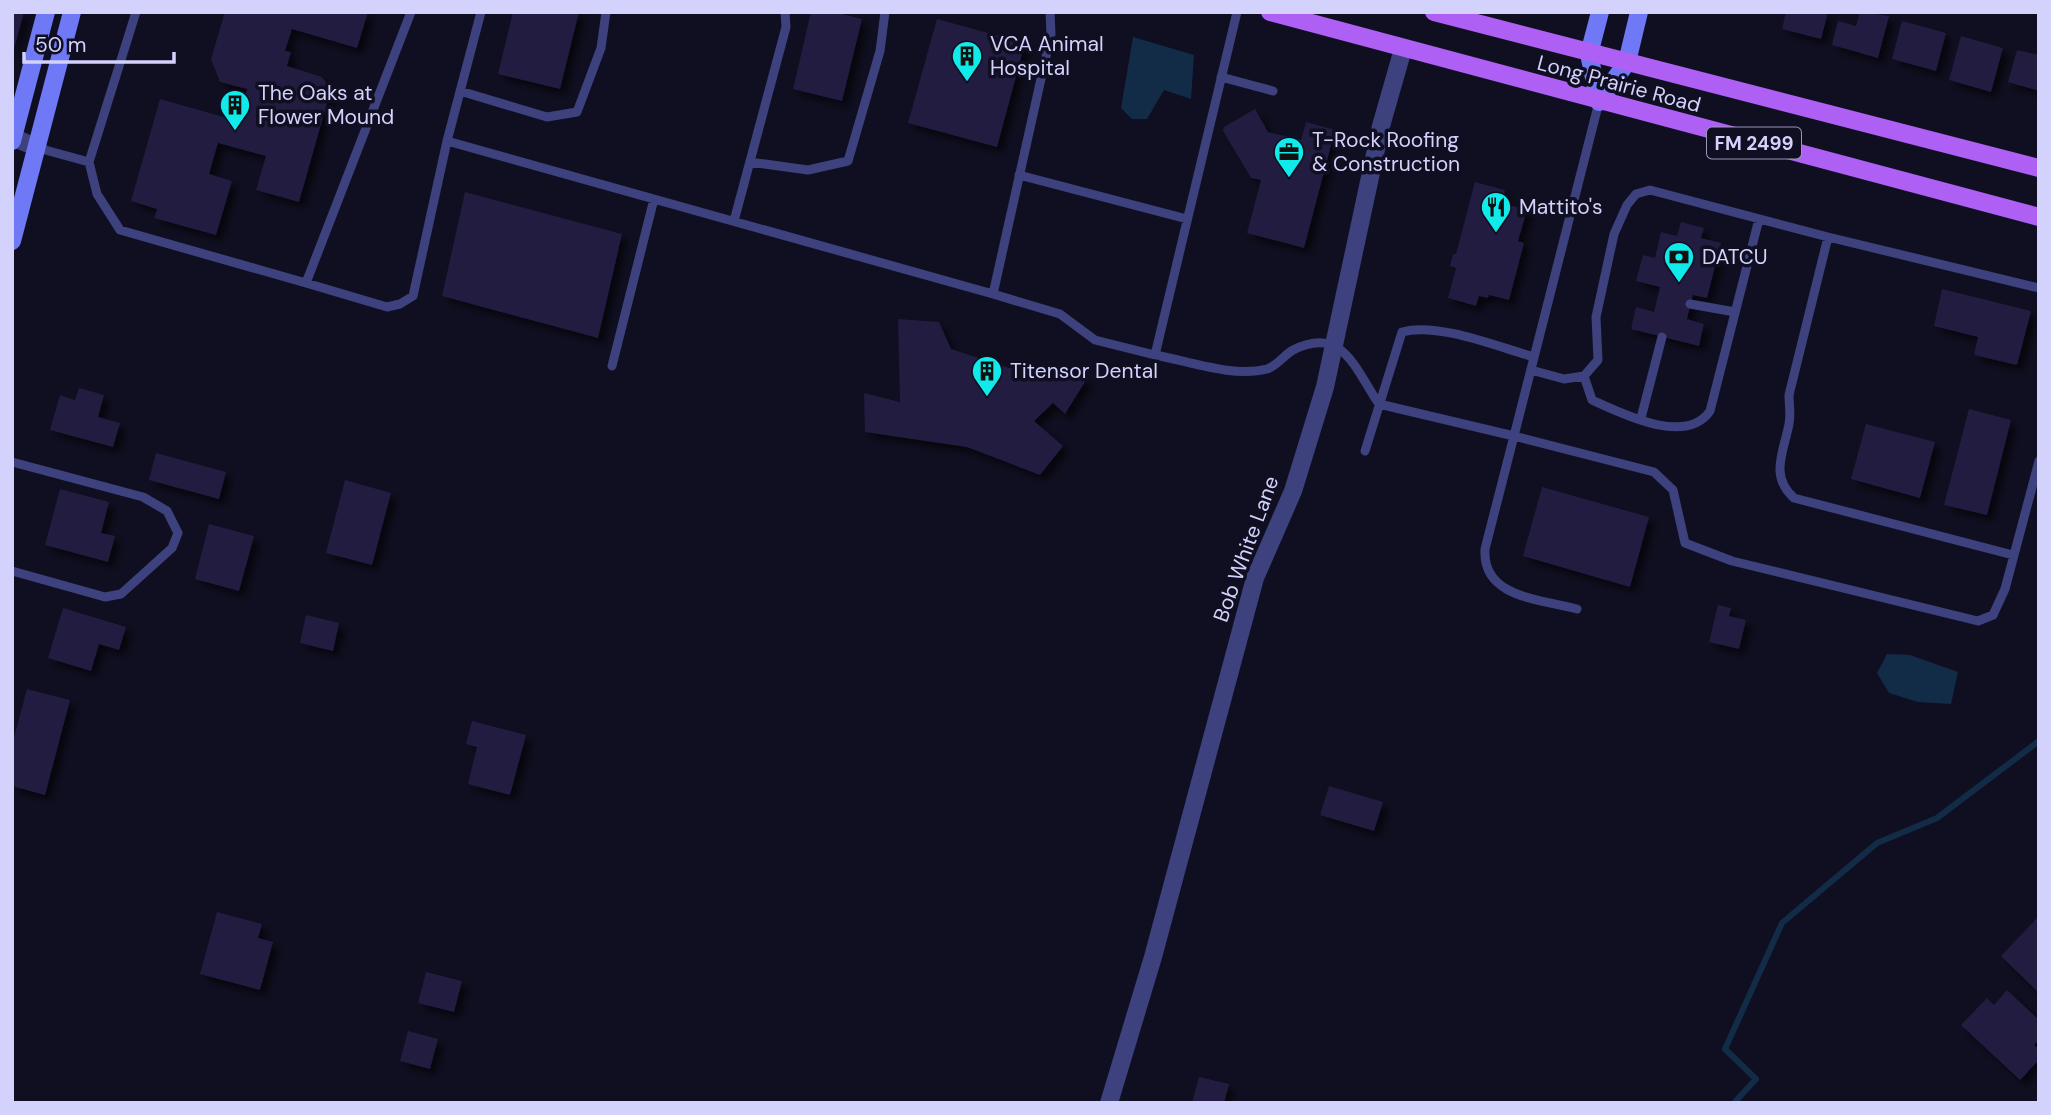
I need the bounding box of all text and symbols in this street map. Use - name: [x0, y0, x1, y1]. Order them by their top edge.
- scale bar: [24, 21, 175, 65]
- place label: VCA Animal Hospital: [990, 30, 1104, 82]
- text: 50 m: [35, 31, 86, 59]
- building icon: VCA Animal Hospital: [950, 39, 984, 83]
- street label: Long Prairie Road: [1534, 49, 1704, 119]
- place label: The Oaks at Flower Mound: [258, 79, 394, 131]
- building icon: The Oaks at Flower Mound: [218, 88, 252, 132]
- place label: T-Rock Roofing & Construction: [1312, 126, 1460, 178]
- road number: FM 2499: [1707, 127, 1801, 158]
- office icon: T-Rock Roofing & Construction: [1272, 135, 1306, 179]
- restaurant icon: Mattito's: [1479, 190, 1513, 234]
- place label: Mattito's: [1519, 193, 1603, 221]
- bank icon: DATCU: [1662, 240, 1696, 284]
- place label: DATCU: [1702, 243, 1768, 271]
- building icon: Titensor Dental: [970, 354, 1004, 398]
- place label: Titensor Dental: [1010, 357, 1158, 385]
- street label: Bob White Lane: [1207, 472, 1285, 626]

